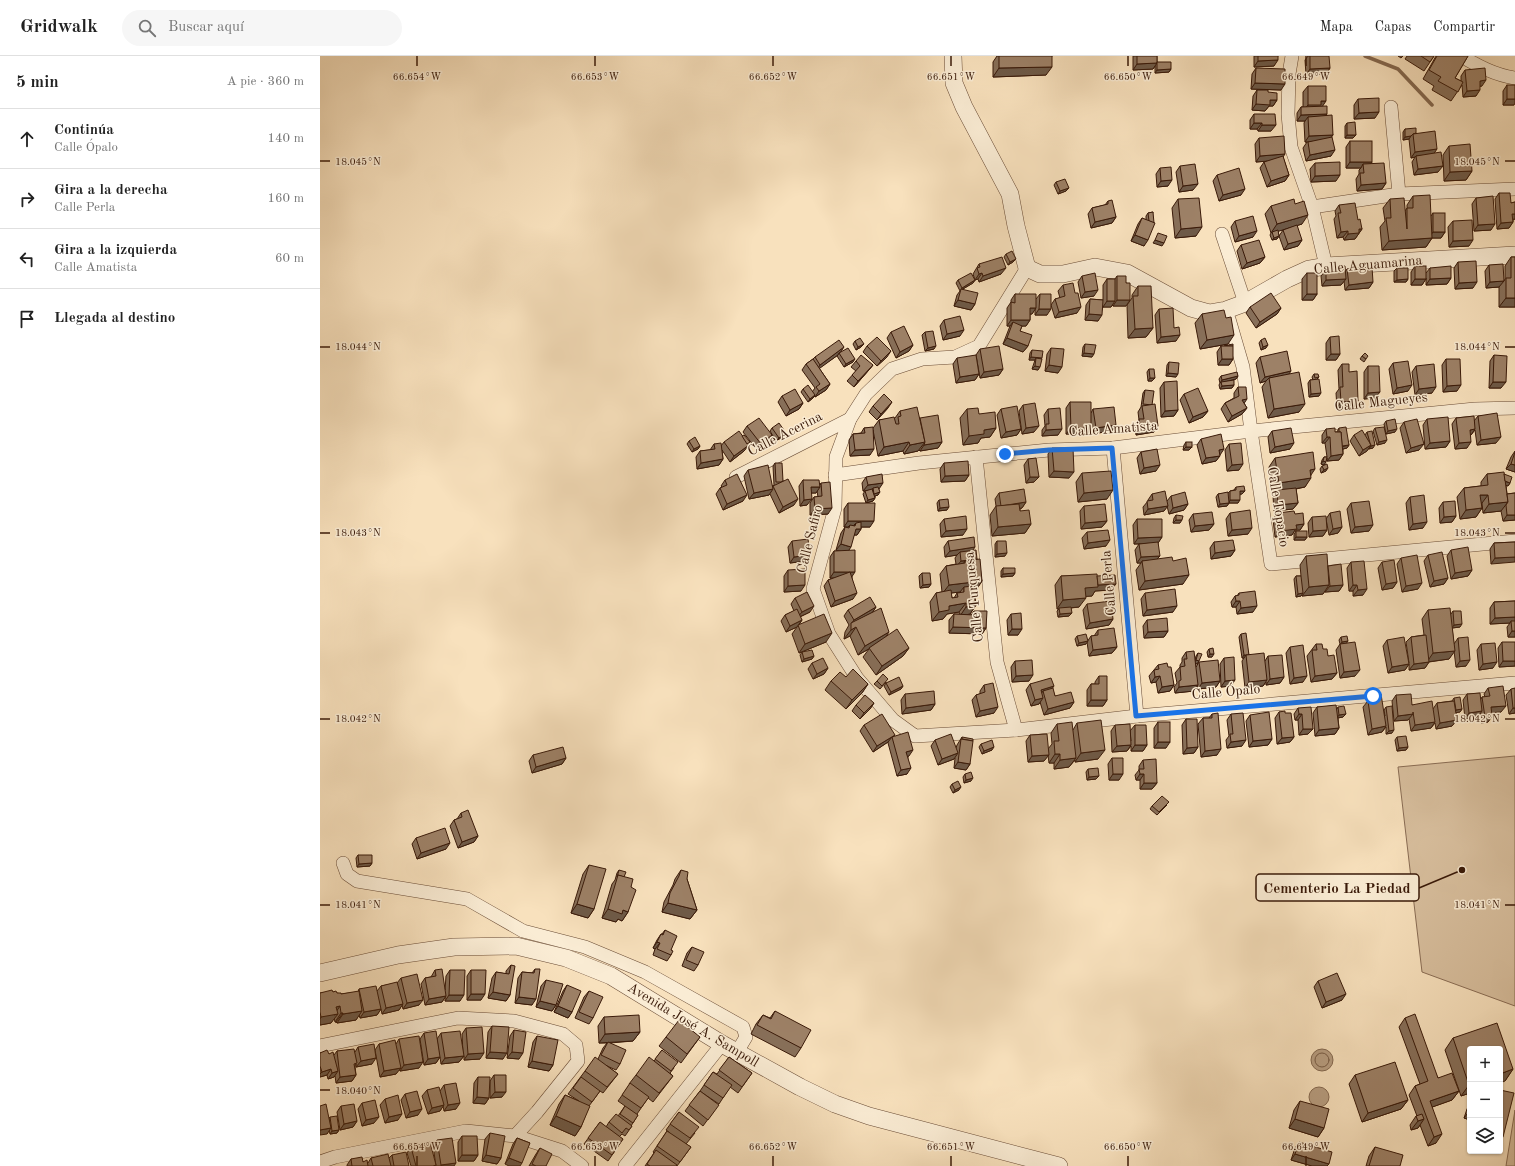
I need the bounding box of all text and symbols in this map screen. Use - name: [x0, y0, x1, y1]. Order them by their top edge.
- search box: [122, 10, 402, 46]
- icon: search: [136, 17, 158, 39]
- text: Gridwalk: [20, 18, 98, 37]
- text: Buscar aquí: [168, 20, 244, 35]
- text: Mapa: [1320, 20, 1353, 34]
- text: Capas: [1375, 20, 1411, 34]
- text: Compartir: [1433, 20, 1495, 34]
- text: 66.654°W: [393, 72, 441, 82]
- text: 66.653°W: [571, 72, 619, 82]
- text: 66.652°W: [749, 72, 797, 82]
- text: 66.651°W: [927, 72, 975, 82]
- text: 66.650°W: [1104, 72, 1152, 82]
- text: 66.649°W: [1282, 72, 1330, 82]
- text: 5 min: [16, 74, 59, 91]
- text: A pie · 360 m: [227, 75, 304, 88]
- text: Continúa: [54, 123, 114, 138]
- icon: ahead: [16, 128, 38, 150]
- text: 140 m: [267, 132, 304, 145]
- text: Calle Ópalo: [54, 141, 118, 154]
- text: 18.045°N: [335, 157, 381, 167]
- text: 18.045°N: [1454, 157, 1500, 167]
- text: Gira a la derecha: [54, 183, 168, 198]
- icon: right: [16, 188, 38, 210]
- text: 160 m: [267, 192, 304, 205]
- text: Calle Perla: [54, 201, 115, 214]
- text: Gira a la izquierda: [54, 243, 177, 258]
- icon: left: [16, 248, 38, 270]
- text: 60 m: [275, 252, 304, 265]
- street label: Calle Aguamarina: [1313, 253, 1423, 277]
- text: Calle Amatista: [54, 261, 137, 274]
- icon: arrive: [16, 308, 38, 330]
- text: Llegada al destino: [54, 311, 175, 326]
- text: 18.044°N: [335, 342, 381, 352]
- text: 18.044°N: [1454, 342, 1500, 352]
- street label: Calle Magueyes: [1334, 390, 1428, 414]
- street label: Calle Acerina: [746, 409, 825, 459]
- street label: Calle Amatista: [1068, 419, 1158, 439]
- route end: [996, 445, 1014, 463]
- street label: Calle Topacio: [1265, 466, 1291, 548]
- street label: Calle Safiro: [795, 503, 825, 575]
- text: 18.043°N: [335, 528, 381, 538]
- text: 18.043°N: [1454, 528, 1500, 538]
- street label: Calle Perla: [1099, 549, 1119, 616]
- street label: Calle Turquesa: [962, 551, 986, 643]
- street label: Calle Ópalo: [1191, 678, 1261, 702]
- route start: [1364, 687, 1382, 705]
- text: 18.042°N: [335, 714, 381, 724]
- text: 18.042°N: [1454, 714, 1500, 724]
- callout: Cementerio La Piedad: [1256, 874, 1419, 901]
- text: Cementerio La Piedad: [1263, 882, 1411, 897]
- text: 18.041°N: [335, 900, 381, 910]
- text: 18.041°N: [1454, 900, 1500, 910]
- street label: Avenida José A. Sampoll: [625, 980, 761, 1070]
- map controls: [1467, 1046, 1503, 1154]
- button: +: [1467, 1046, 1503, 1082]
- button: −: [1467, 1082, 1503, 1118]
- text: 18.040°N: [335, 1086, 381, 1096]
- button: layers: [1467, 1118, 1503, 1154]
- text: 66.654°W: [393, 1142, 441, 1152]
- text: 66.653°W: [571, 1142, 619, 1152]
- text: 66.652°W: [749, 1142, 797, 1152]
- text: 66.651°W: [927, 1142, 975, 1152]
- text: 66.650°W: [1104, 1142, 1152, 1152]
- text: 66.649°W: [1282, 1142, 1330, 1152]

